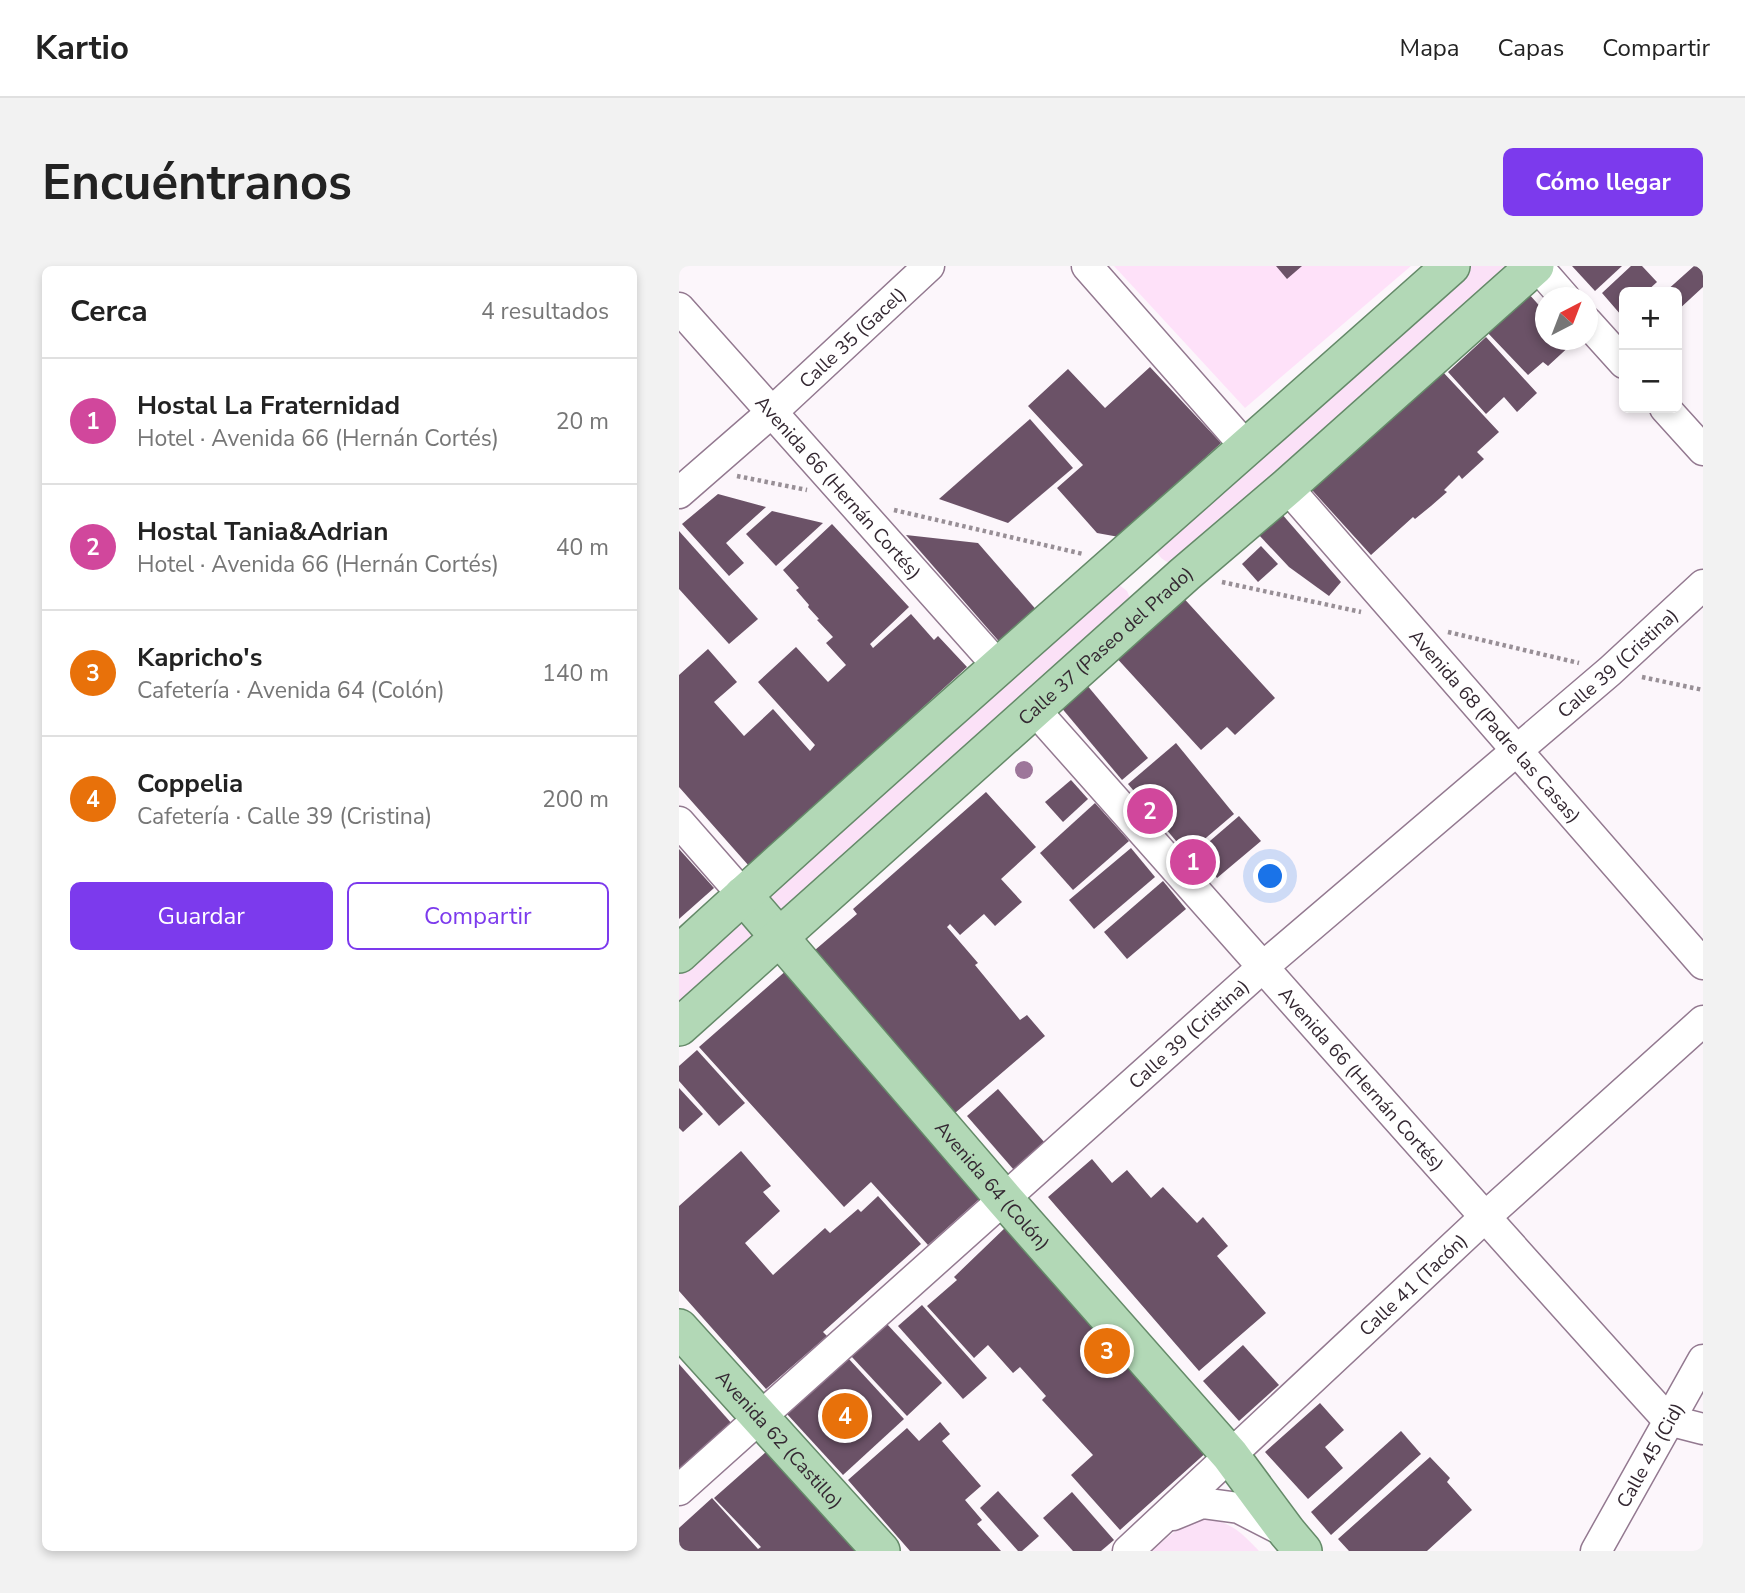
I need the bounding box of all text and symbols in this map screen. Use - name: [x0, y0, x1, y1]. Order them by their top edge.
- text: Kartio: [35, 26, 129, 71]
- text: Mapa: [1400, 32, 1460, 64]
- text: Capas: [1498, 32, 1564, 64]
- text: Compartir: [1602, 32, 1710, 64]
- button: Cómo llegar: [1503, 148, 1703, 216]
- text: Encuéntranos: [42, 149, 352, 216]
- street label: Calle 35 (Gacel): [794, 282, 912, 394]
- north arrow: [1535, 287, 1598, 350]
- map controls: [1619, 287, 1682, 413]
- button: +: [1619, 287, 1682, 350]
- text: Cerca: [70, 291, 148, 332]
- text: 4 resultados: [481, 296, 609, 327]
- button: −: [1619, 350, 1682, 413]
- text: Hostal La Fraternidad: [137, 388, 400, 423]
- street label: Avenida 66 (Hernán Cortés): [749, 390, 927, 585]
- text: 1: [86, 406, 100, 437]
- text: 20 m: [556, 406, 609, 437]
- text: Hotel · Avenida 66 (Hernán Cortés): [137, 423, 499, 454]
- text: Hostal Tania&Adrian: [137, 514, 389, 549]
- text: 2: [86, 532, 100, 563]
- text: 40 m: [556, 532, 609, 563]
- text: Hotel · Avenida 66 (Hernán Cortés): [137, 549, 499, 580]
- street label: Calle 37 (Paseo del Prado): [1013, 561, 1199, 731]
- street label: Calle 39 (Cristina): [1552, 603, 1684, 724]
- street label: Avenida 68 (Padre las Casas): [1403, 624, 1586, 829]
- text: Kapricho's: [137, 640, 262, 675]
- text: 3: [86, 658, 100, 689]
- text: 140 m: [542, 658, 609, 689]
- text: Cafetería · Avenida 64 (Colón): [137, 675, 445, 706]
- text: Coppelia: [137, 766, 243, 801]
- text: 4: [86, 784, 100, 815]
- text: 200 m: [542, 784, 609, 815]
- pin: 2: [1127, 785, 1173, 837]
- text: Cafetería · Calle 39 (Cristina): [137, 801, 432, 832]
- pin: 1: [1170, 836, 1216, 888]
- your location: [1253, 859, 1287, 893]
- button: Guardar: [70, 882, 333, 950]
- button: Compartir: [347, 882, 609, 950]
- street label: Calle 39 (Cristina): [1123, 974, 1255, 1095]
- street label: Avenida 66 (Hernán Cortés): [1272, 982, 1450, 1177]
- street label: Avenida 64 (Colón): [929, 1116, 1055, 1256]
- street label: Calle 41 (Tacón): [1354, 1228, 1473, 1342]
- pin: 3: [1084, 1325, 1130, 1377]
- street label: Avenida 62 (Castillo): [710, 1365, 848, 1515]
- pin: 4: [822, 1390, 868, 1442]
- street label: Calle 45 (Cid): [1611, 1398, 1690, 1513]

